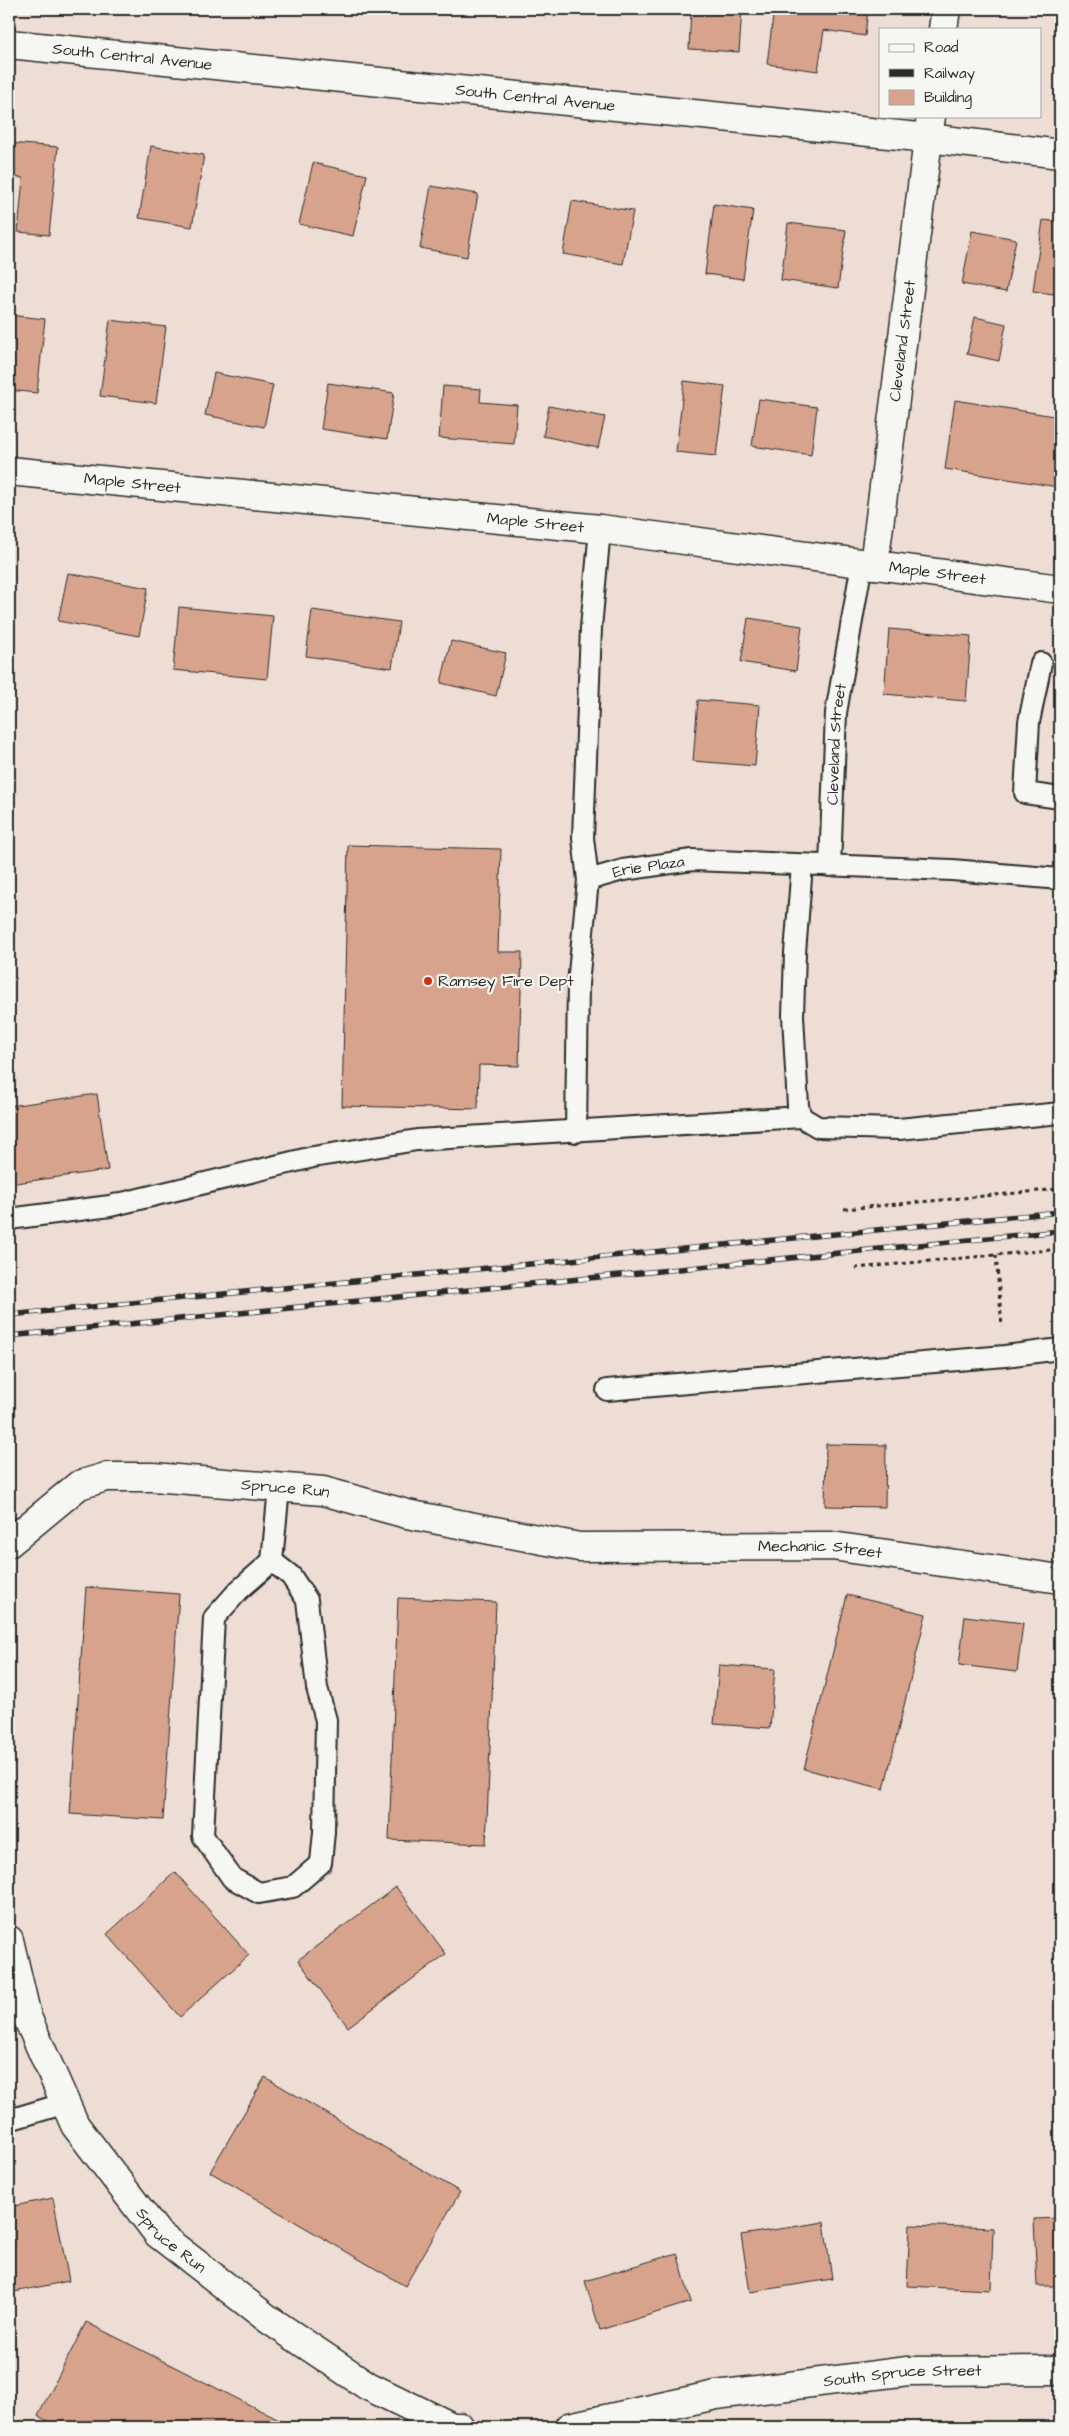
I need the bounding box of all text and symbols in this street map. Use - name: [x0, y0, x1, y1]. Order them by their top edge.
- legend: [879, 28, 1042, 118]
- text: Road: [924, 37, 959, 58]
- street label: South Central Avenue: [51, 38, 214, 76]
- text: Railway: [924, 63, 975, 85]
- street label: South Central Avenue: [454, 79, 617, 117]
- text: Building: [924, 87, 972, 109]
- street label: Cleveland Street: [884, 278, 921, 403]
- street label: Maple Street: [83, 467, 182, 499]
- street label: Maple Street: [486, 507, 585, 538]
- street label: Maple Street: [888, 556, 987, 590]
- street label: Cleveland Street: [821, 681, 852, 806]
- street label: Erie Plaza: [610, 850, 686, 883]
- place label: Ramsey Fire Dept: [438, 970, 574, 993]
- marker: Ramsey Fire Dept: [422, 975, 434, 987]
- street label: Spruce Run: [240, 1473, 332, 1503]
- street label: Mechanic Street: [758, 1535, 884, 1564]
- street label: Spruce Run: [131, 2203, 211, 2278]
- street label: South Spruce Street: [822, 2360, 982, 2393]

